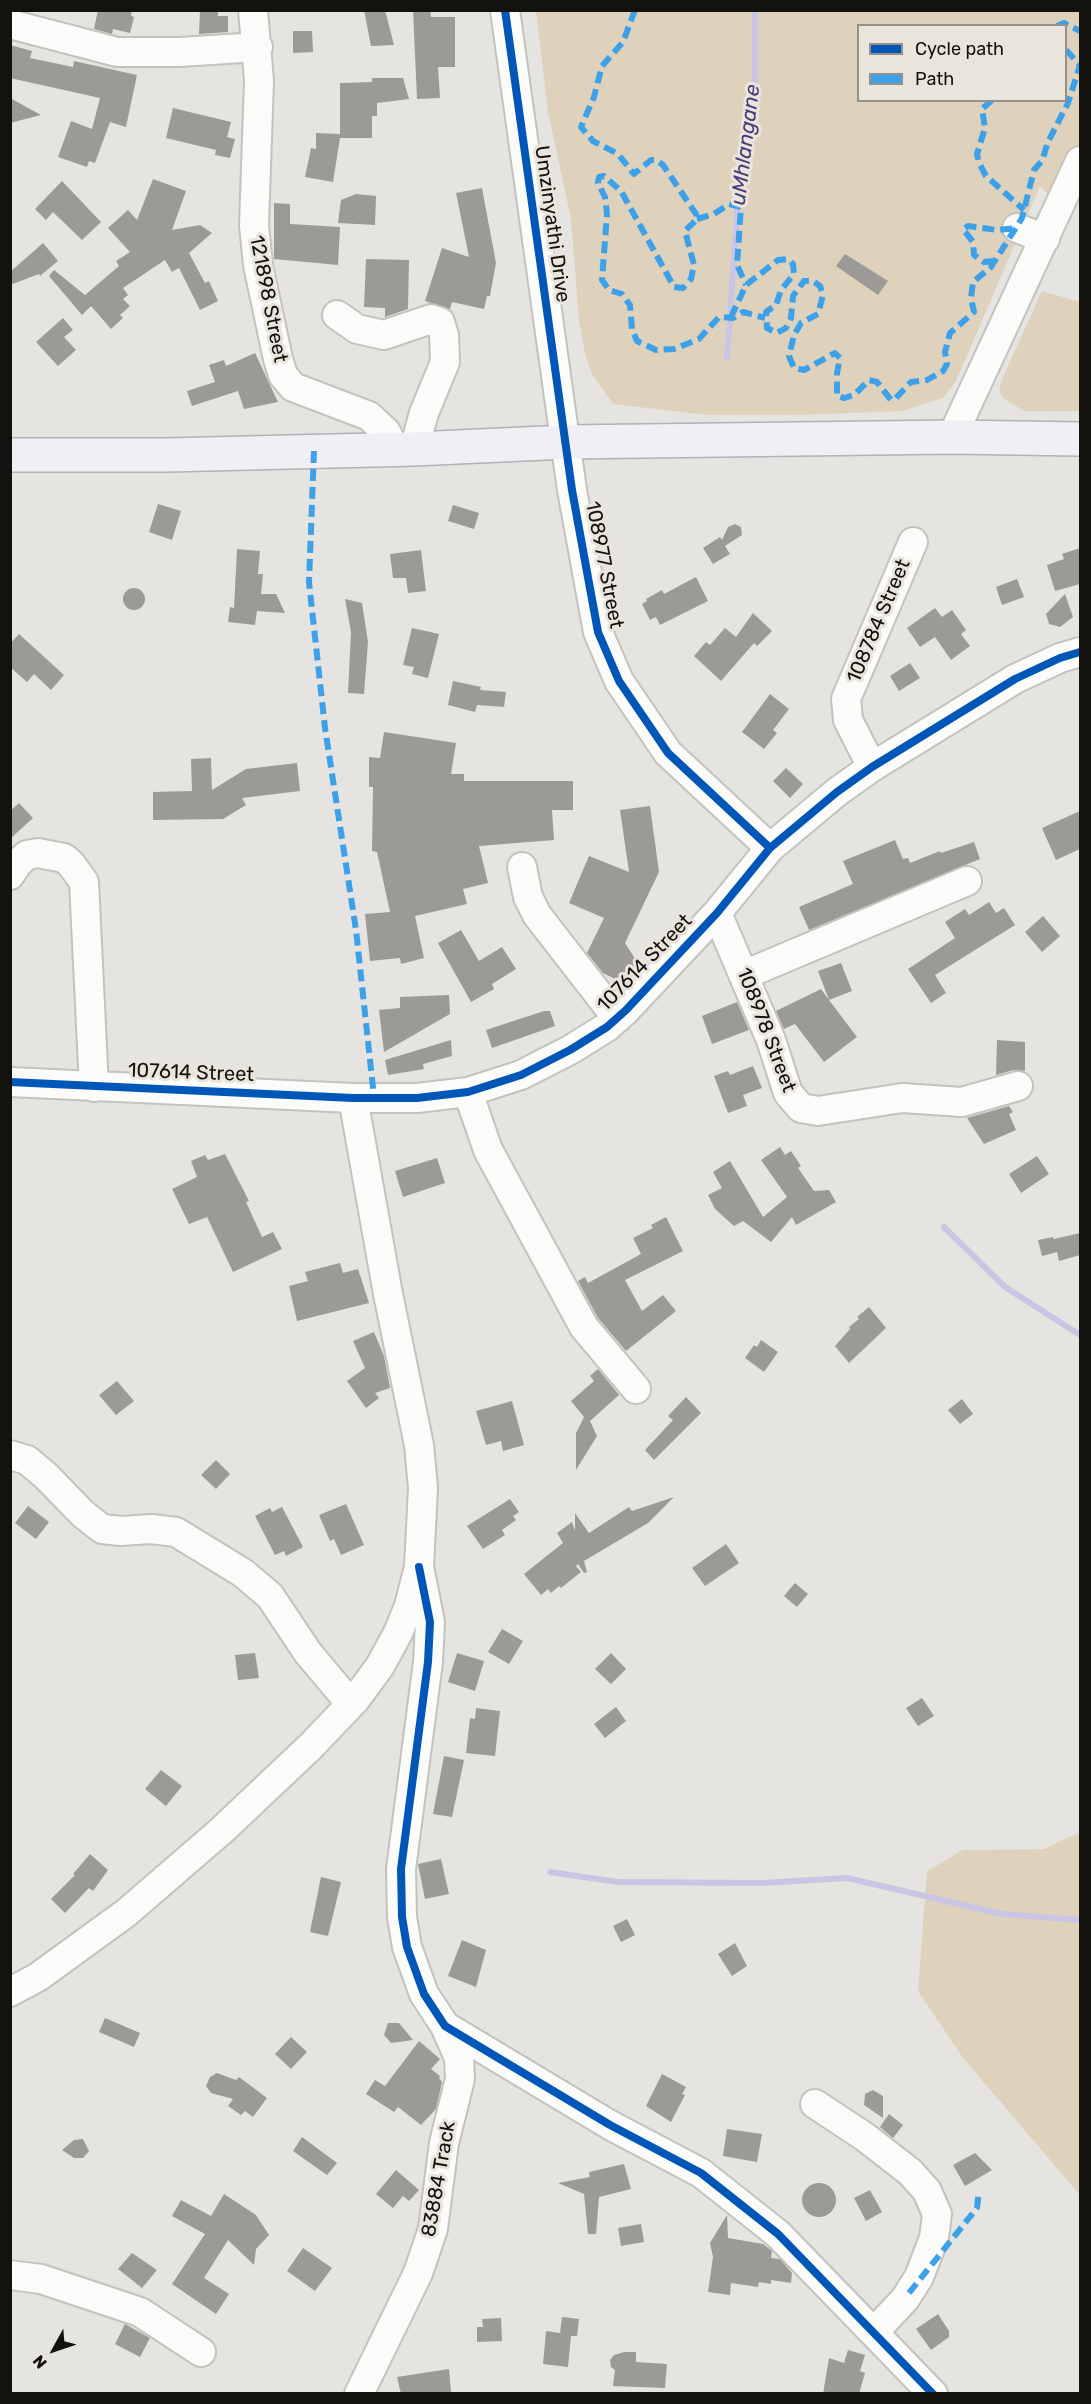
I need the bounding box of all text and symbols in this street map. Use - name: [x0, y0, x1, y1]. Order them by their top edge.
- legend: [857, 24, 1067, 102]
- text: Cycle path: [915, 38, 1004, 60]
- text: Path: [915, 68, 954, 90]
- water label: uMhlangane: [726, 83, 766, 207]
- street label: Umzinyathi Drive: [529, 144, 575, 304]
- street label: 121898 Street: [244, 233, 292, 365]
- street label: 108977 Street: [580, 499, 628, 631]
- street label: 108784 Street: [842, 556, 916, 686]
- street label: 107614 Street: [593, 909, 697, 1017]
- street label: 108978 Street: [731, 964, 801, 1096]
- street label: 107614 Street: [128, 1059, 254, 1087]
- street label: 83884 Track: [417, 2119, 461, 2239]
- north arrow: [24, 2320, 84, 2380]
- text: N: [29, 2351, 51, 2372]

